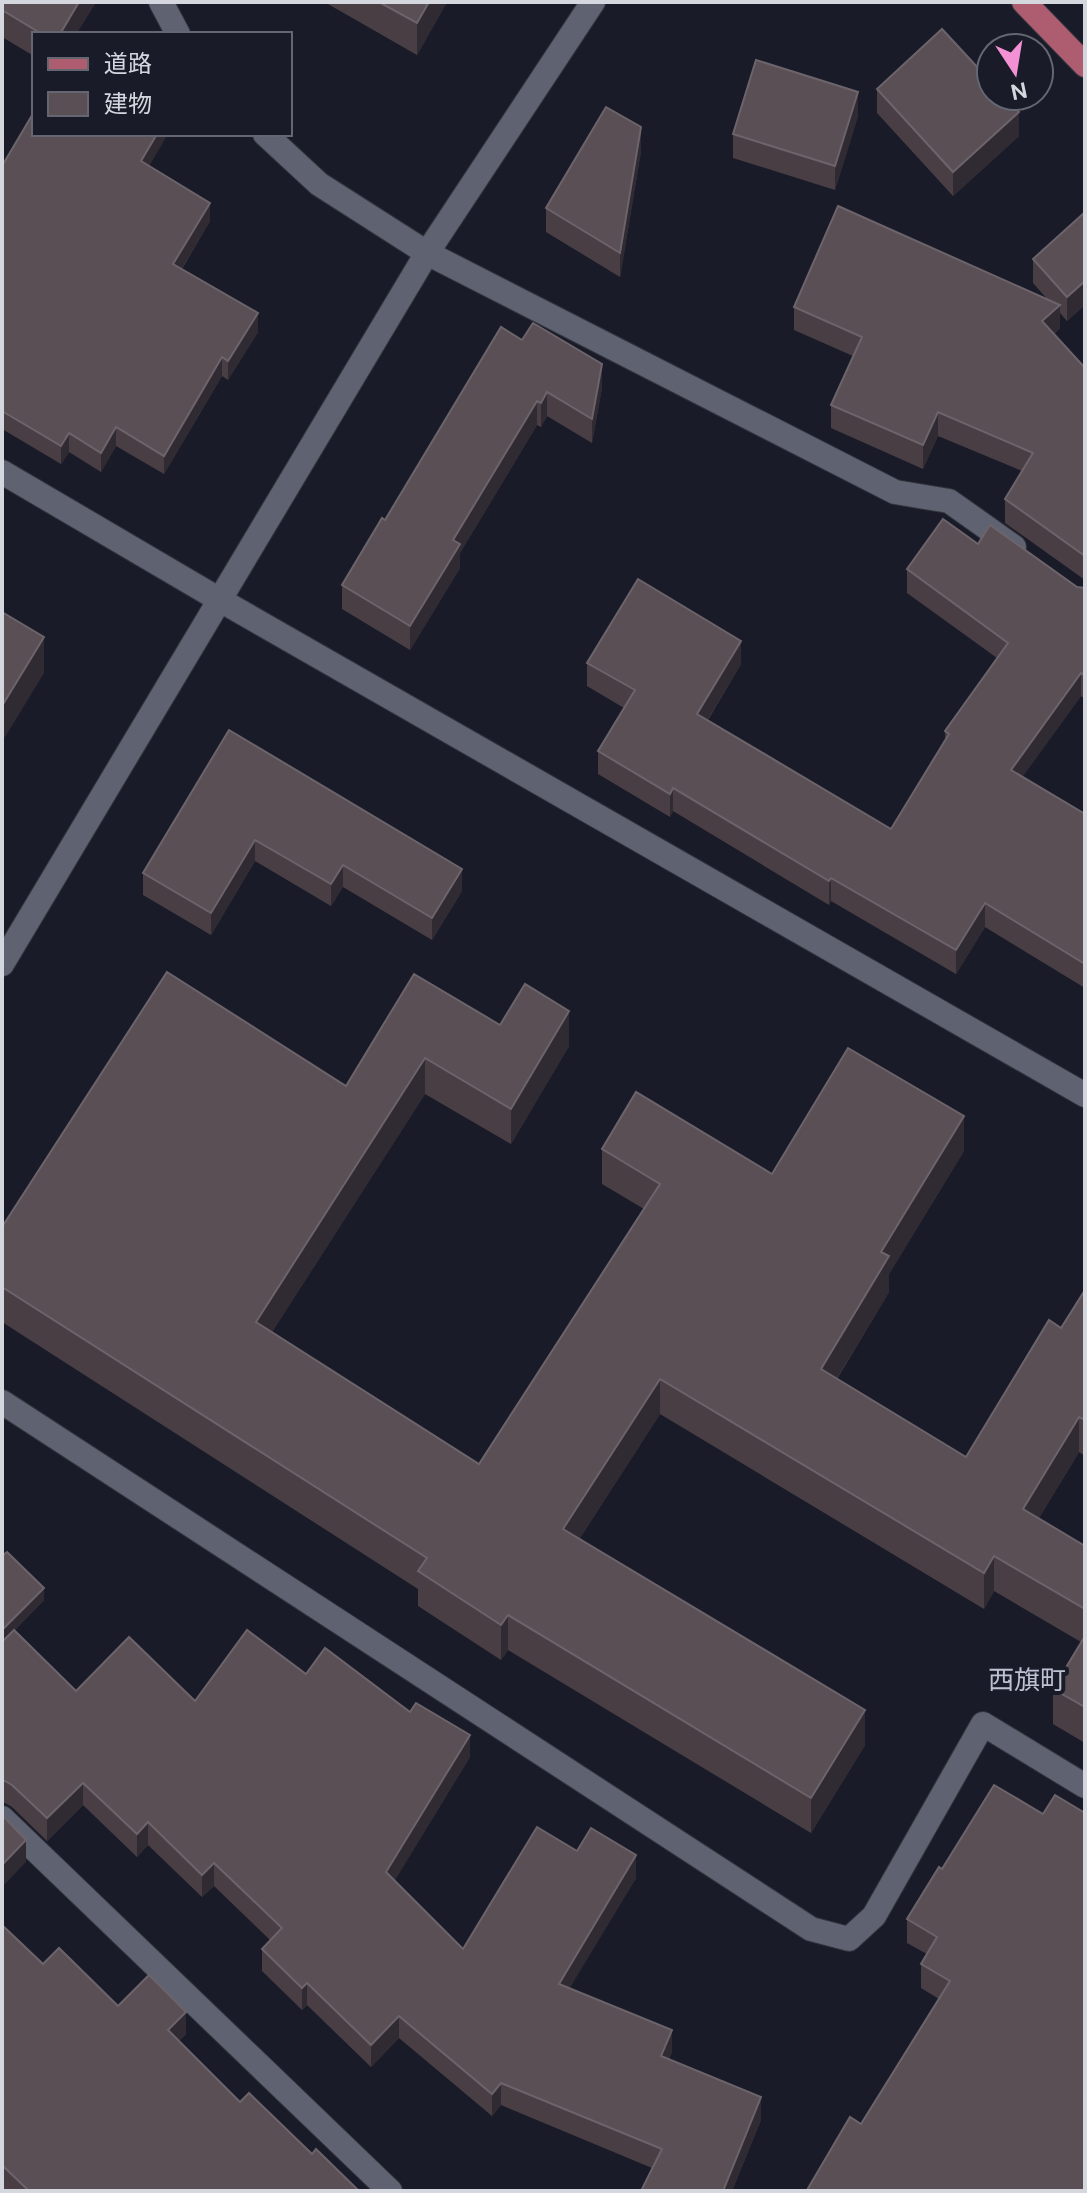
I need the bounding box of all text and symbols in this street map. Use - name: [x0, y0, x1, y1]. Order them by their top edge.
- legend: [32, 32, 292, 136]
- north arrow: [975, 32, 1055, 112]
- text: 道路: [104, 48, 152, 79]
- text: N: [1008, 75, 1030, 107]
- text: 建物: [104, 88, 152, 119]
- district label: 西旗町: [988, 1663, 1066, 1697]

